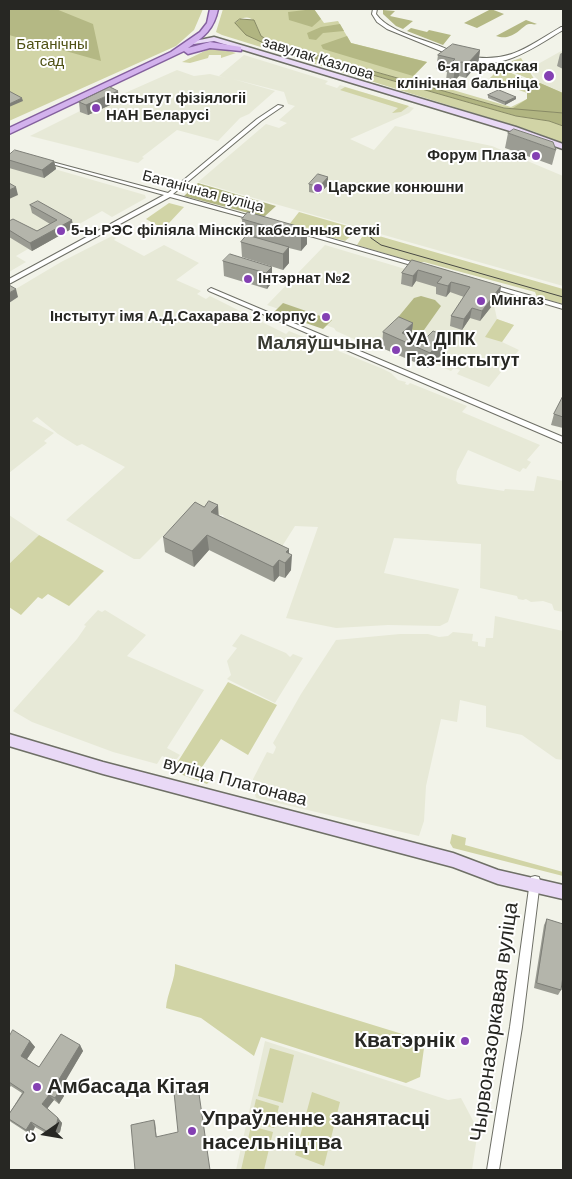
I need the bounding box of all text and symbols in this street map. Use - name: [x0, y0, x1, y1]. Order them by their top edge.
- street label: завулак Казлова: [260, 34, 376, 84]
- park label: Батанічны сад: [16, 36, 88, 71]
- place label: 6-я гарадская клінічная бальніца: [397, 58, 538, 93]
- marker: 6-я гарадская клінічная бальніца: [542, 69, 556, 83]
- place label: Інстытут фізіялогіі НАН Беларусі: [106, 90, 246, 125]
- marker: Інстытут фізіялогіі НАН Беларусі: [90, 102, 102, 114]
- place label: Форум Плаза: [427, 147, 526, 165]
- marker: Форум Плаза: [530, 150, 542, 162]
- street label: Батанічная вуліца: [140, 167, 266, 217]
- place label: Царские конюшни: [328, 179, 464, 197]
- marker: Царские конюшни: [312, 182, 324, 194]
- place label: 5-ы РЭС філіяла Мінскія кабельныя сеткі: [71, 222, 380, 240]
- marker: 5-ы РЭС філіяла Мінскія кабельныя сеткі: [55, 225, 67, 237]
- place label: Інтэрнат №2: [258, 270, 350, 288]
- marker: Інтэрнат №2: [242, 273, 254, 285]
- place label: Мингаз: [491, 292, 544, 310]
- marker: Мингаз: [475, 295, 487, 307]
- place label: Інстытут імя А.Д.Сахарава 2 корпус: [50, 308, 316, 326]
- marker: Інстытут імя А.Д.Сахарава 2 корпус: [320, 311, 332, 323]
- place label: УА ДІПК Газ-інстытут: [406, 329, 520, 372]
- district label: Маляўшчына: [257, 333, 383, 355]
- marker: УА ДІПК Газ-інстытут: [390, 344, 402, 356]
- street label: вуліца Платонава: [161, 752, 309, 812]
- street label: Чырвоназоркавая вуліца: [466, 901, 524, 1143]
- place label: Кватэрнік: [354, 1028, 455, 1054]
- marker: Кватэрнік: [459, 1035, 471, 1047]
- place label: Амбасада Кітая: [47, 1074, 209, 1100]
- marker: Амбасада Кітая: [31, 1081, 43, 1093]
- place label: Упраўленне занятасці насельніцтва: [202, 1106, 430, 1156]
- north arrow: [20, 1109, 70, 1159]
- marker: Упраўленне занятасці насельніцтва: [186, 1125, 198, 1137]
- text: С: [21, 1131, 39, 1144]

